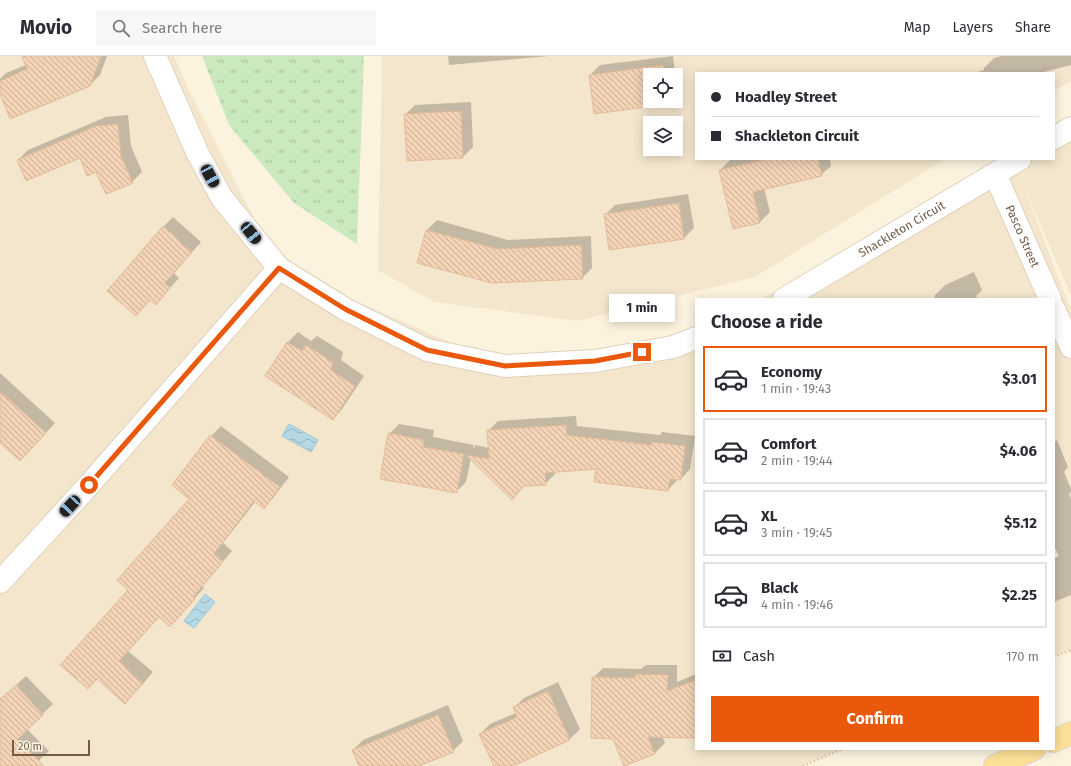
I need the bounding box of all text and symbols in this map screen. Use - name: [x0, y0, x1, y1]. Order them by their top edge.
- search box: [96, 10, 376, 46]
- text: Movio: [20, 16, 72, 39]
- icon: search: [110, 17, 132, 39]
- text: Search here: [142, 19, 222, 37]
- text: Map: [904, 19, 930, 36]
- text: Layers: [952, 19, 993, 36]
- text: Share: [1015, 19, 1051, 36]
- map controls: [643, 68, 683, 156]
- button: locate: [643, 68, 683, 108]
- text: Hoadley Street: [735, 88, 837, 106]
- button: layers: [643, 116, 683, 156]
- text: Shackleton Circuit: [735, 127, 859, 145]
- car: [199, 163, 221, 189]
- street label: Shackleton Circuit: [856, 198, 948, 260]
- street label: Pasco Street: [1003, 203, 1042, 270]
- car: [239, 220, 263, 246]
- callout: 1 min: [609, 294, 675, 322]
- text: 1 min: [626, 300, 658, 315]
- text: Choose a ride: [711, 311, 823, 333]
- route end: [633, 343, 651, 361]
- icon: car: [713, 361, 749, 397]
- text: Economy: [761, 363, 822, 381]
- text: $3.01: [1002, 370, 1037, 388]
- text: 1 min · 19:43: [761, 381, 831, 396]
- icon: car: [713, 433, 749, 469]
- text: Comfort: [761, 435, 817, 453]
- text: $4.06: [1000, 442, 1037, 460]
- text: 2 min · 19:44: [761, 453, 833, 468]
- route start: [80, 476, 98, 494]
- car: [57, 493, 83, 519]
- icon: car: [713, 505, 749, 541]
- text: XL: [761, 507, 777, 525]
- text: $5.12: [1004, 514, 1037, 532]
- text: 3 min · 19:45: [761, 525, 832, 540]
- icon: car: [713, 577, 749, 613]
- text: Black: [761, 579, 798, 597]
- text: $2.25: [1002, 586, 1037, 604]
- text: 4 min · 19:46: [761, 597, 833, 612]
- icon: cash: [711, 645, 733, 667]
- text: Cash: [743, 647, 775, 665]
- text: 170 m: [1006, 649, 1039, 664]
- button: Confirm: [711, 696, 1039, 742]
- scale bar: [12, 738, 90, 757]
- text: 20 m: [18, 740, 42, 753]

